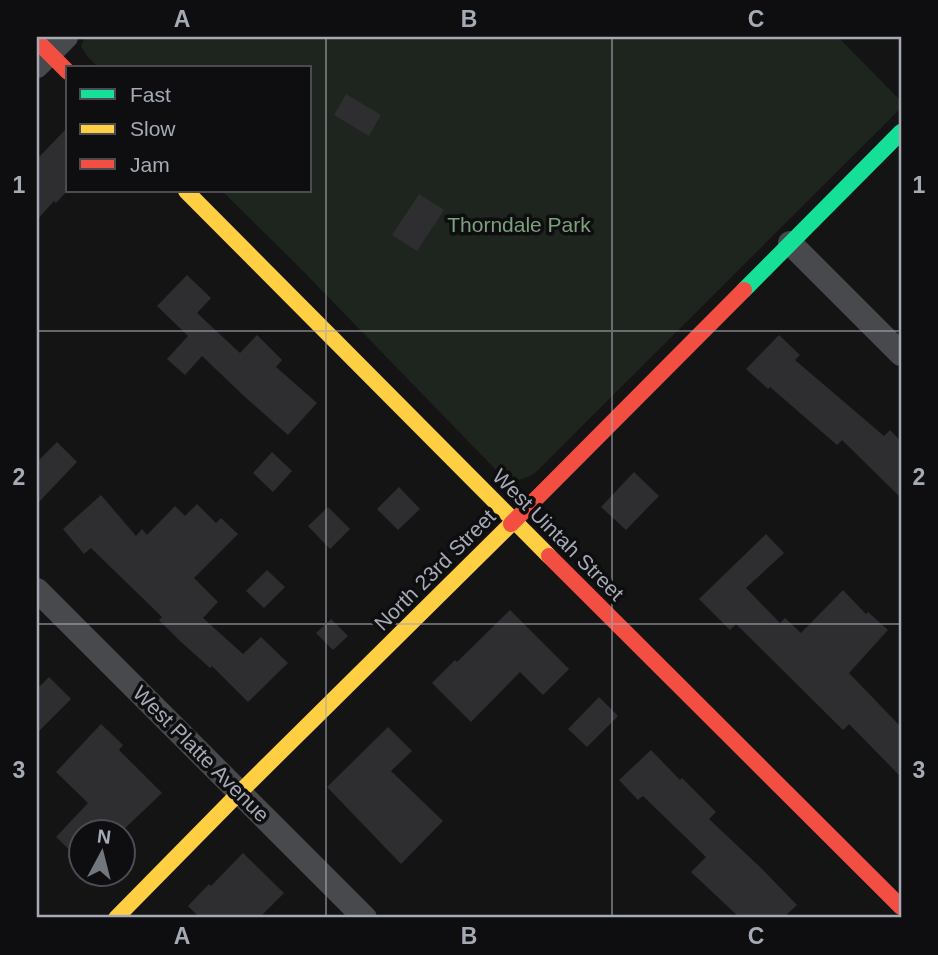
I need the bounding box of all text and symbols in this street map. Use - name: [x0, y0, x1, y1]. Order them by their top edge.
- text: A: [174, 6, 190, 32]
- text: B: [461, 6, 477, 32]
- text: C: [748, 6, 764, 32]
- legend: [66, 66, 312, 192]
- text: Fast: [130, 83, 171, 106]
- text: Slow: [130, 117, 176, 140]
- text: Jam: [130, 153, 170, 176]
- text: 1: [13, 172, 26, 198]
- text: 1: [913, 172, 926, 198]
- park label: Thorndale Park: [447, 213, 591, 236]
- text: 2: [13, 464, 25, 490]
- street label: West Uintah Street: [488, 464, 629, 605]
- text: 2: [913, 464, 925, 490]
- street label: North 23rd Street: [370, 504, 500, 635]
- street label: West Platte Avenue: [129, 681, 274, 826]
- text: 3: [13, 757, 25, 783]
- text: 3: [913, 757, 925, 783]
- north arrow: [66, 818, 136, 888]
- text: N: [96, 825, 112, 848]
- text: A: [174, 923, 190, 949]
- text: B: [461, 923, 477, 949]
- text: C: [748, 923, 764, 949]

